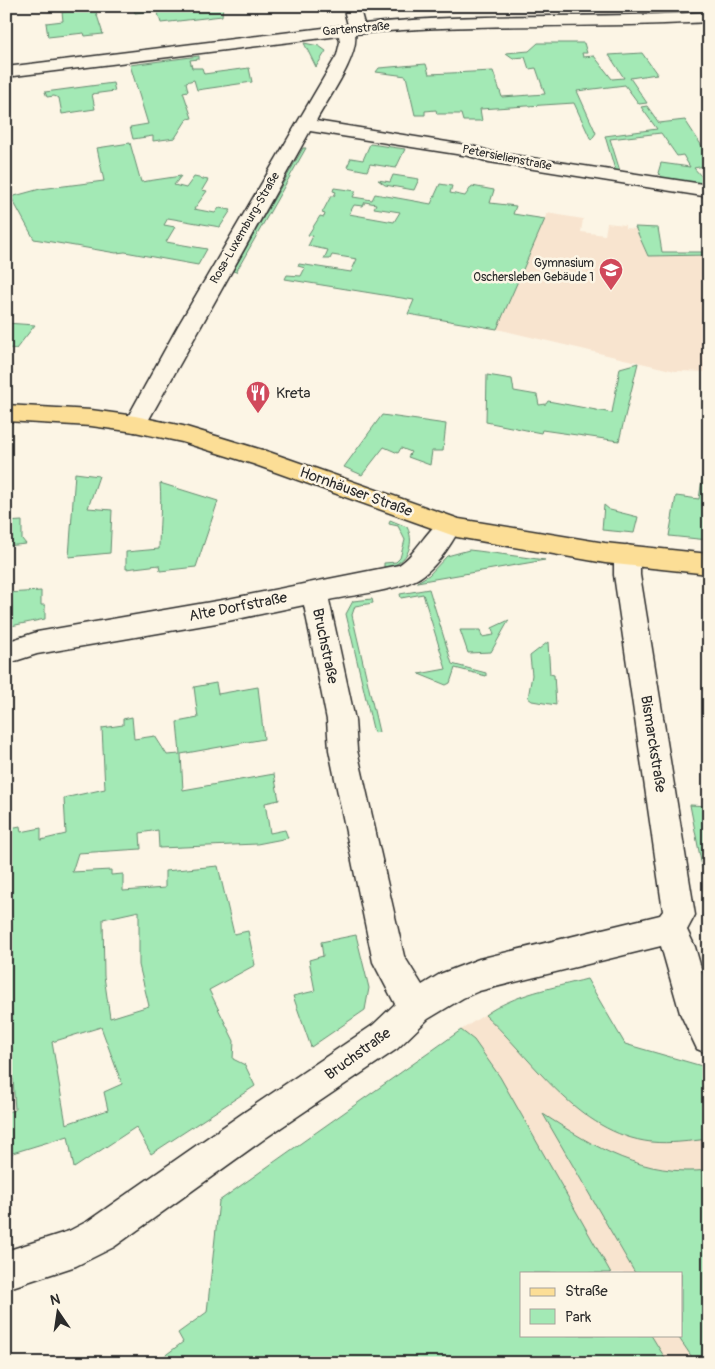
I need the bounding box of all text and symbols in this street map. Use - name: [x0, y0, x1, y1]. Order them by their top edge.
- street label: Gartenstraße: [322, 19, 390, 39]
- street label: Petersielienstraße: [461, 142, 553, 174]
- street label: Rosa-Luxemburg-Straße: [207, 170, 283, 286]
- place label: Gymnasium Oschersleben Gebäude 1: [473, 256, 594, 285]
- school or university icon: Gymnasium Oschersleben Gebäude 1: [598, 257, 624, 291]
- restaurant icon: Kreta: [245, 380, 271, 414]
- place label: Kreta: [276, 384, 311, 403]
- street label: Hornhäuser Straße: [297, 463, 415, 521]
- street label: Alte Dorfstraße: [187, 588, 289, 626]
- street label: Bruchstraße: [308, 607, 342, 686]
- street label: Bismarckstraße: [636, 694, 670, 794]
- street label: Bruchstraße: [321, 1023, 395, 1084]
- legend: [520, 1272, 682, 1336]
- text: Straße: [565, 1282, 608, 1301]
- north arrow: [32, 1286, 82, 1336]
- text: N: [49, 1290, 62, 1309]
- text: Park: [565, 1308, 592, 1327]

